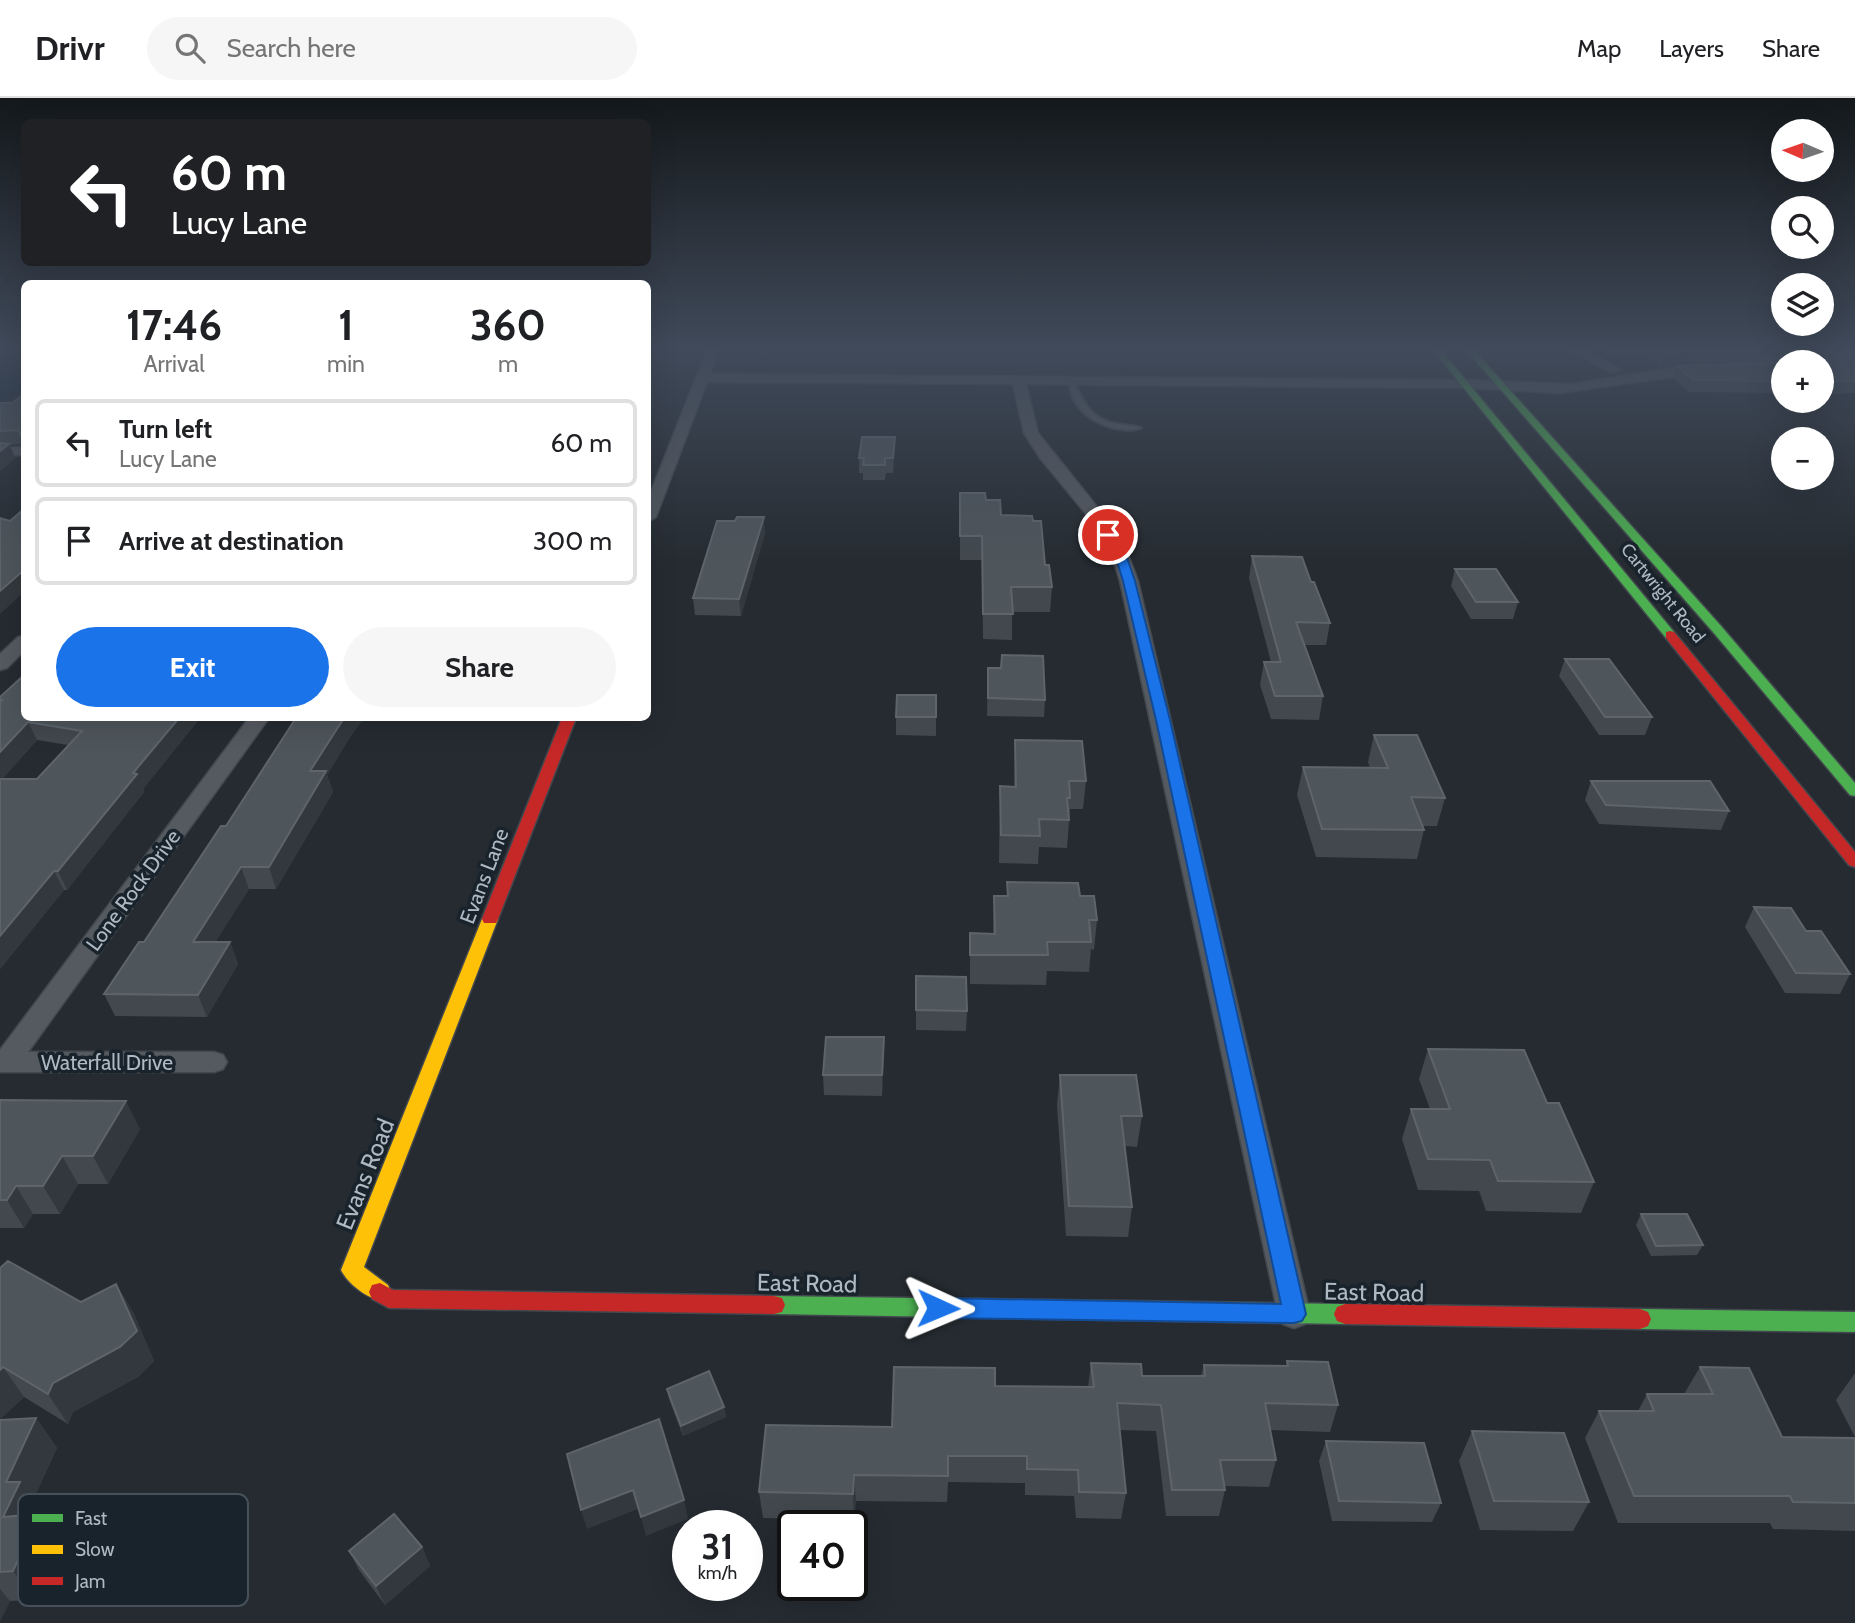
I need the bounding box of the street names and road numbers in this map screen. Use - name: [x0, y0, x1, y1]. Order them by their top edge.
- street label: Cartwright Road: [1616, 539, 1710, 647]
- street label: Lone Rock Drive: [81, 824, 185, 955]
- street label: Evans Lane: [454, 825, 514, 927]
- street label: Waterfall Drive: [41, 1050, 173, 1075]
- street label: Evans Road: [330, 1114, 400, 1234]
- street label: East Road: [757, 1268, 857, 1298]
- street label: East Road: [1324, 1277, 1424, 1307]

